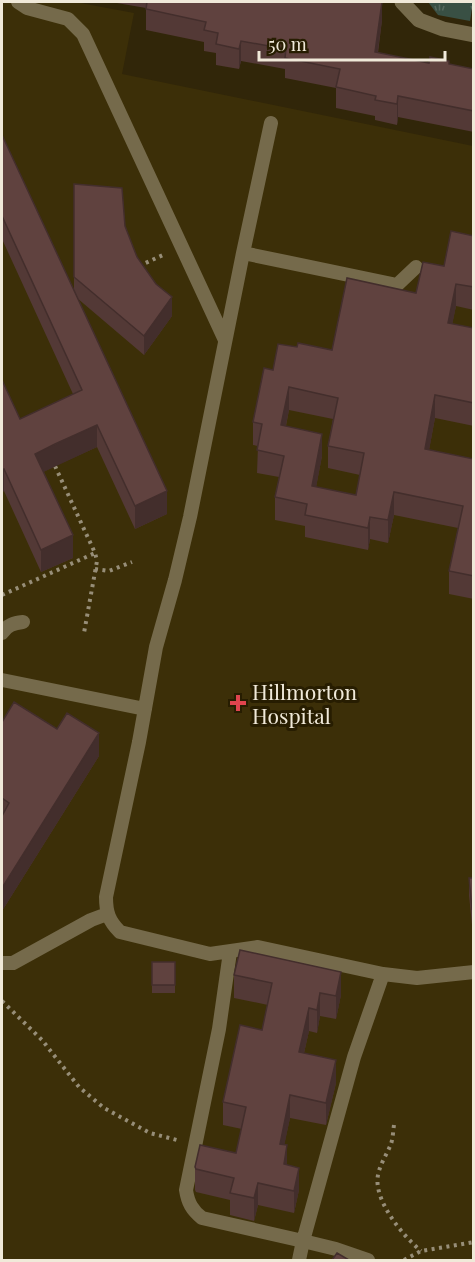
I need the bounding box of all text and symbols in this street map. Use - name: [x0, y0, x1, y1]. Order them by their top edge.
- scale bar: [259, 24, 445, 62]
- text: 50 m: [268, 32, 307, 56]
- place label: Hillmorton Hospital: [252, 677, 358, 729]
- marker: Hillmorton Hospital: [229, 694, 247, 712]

